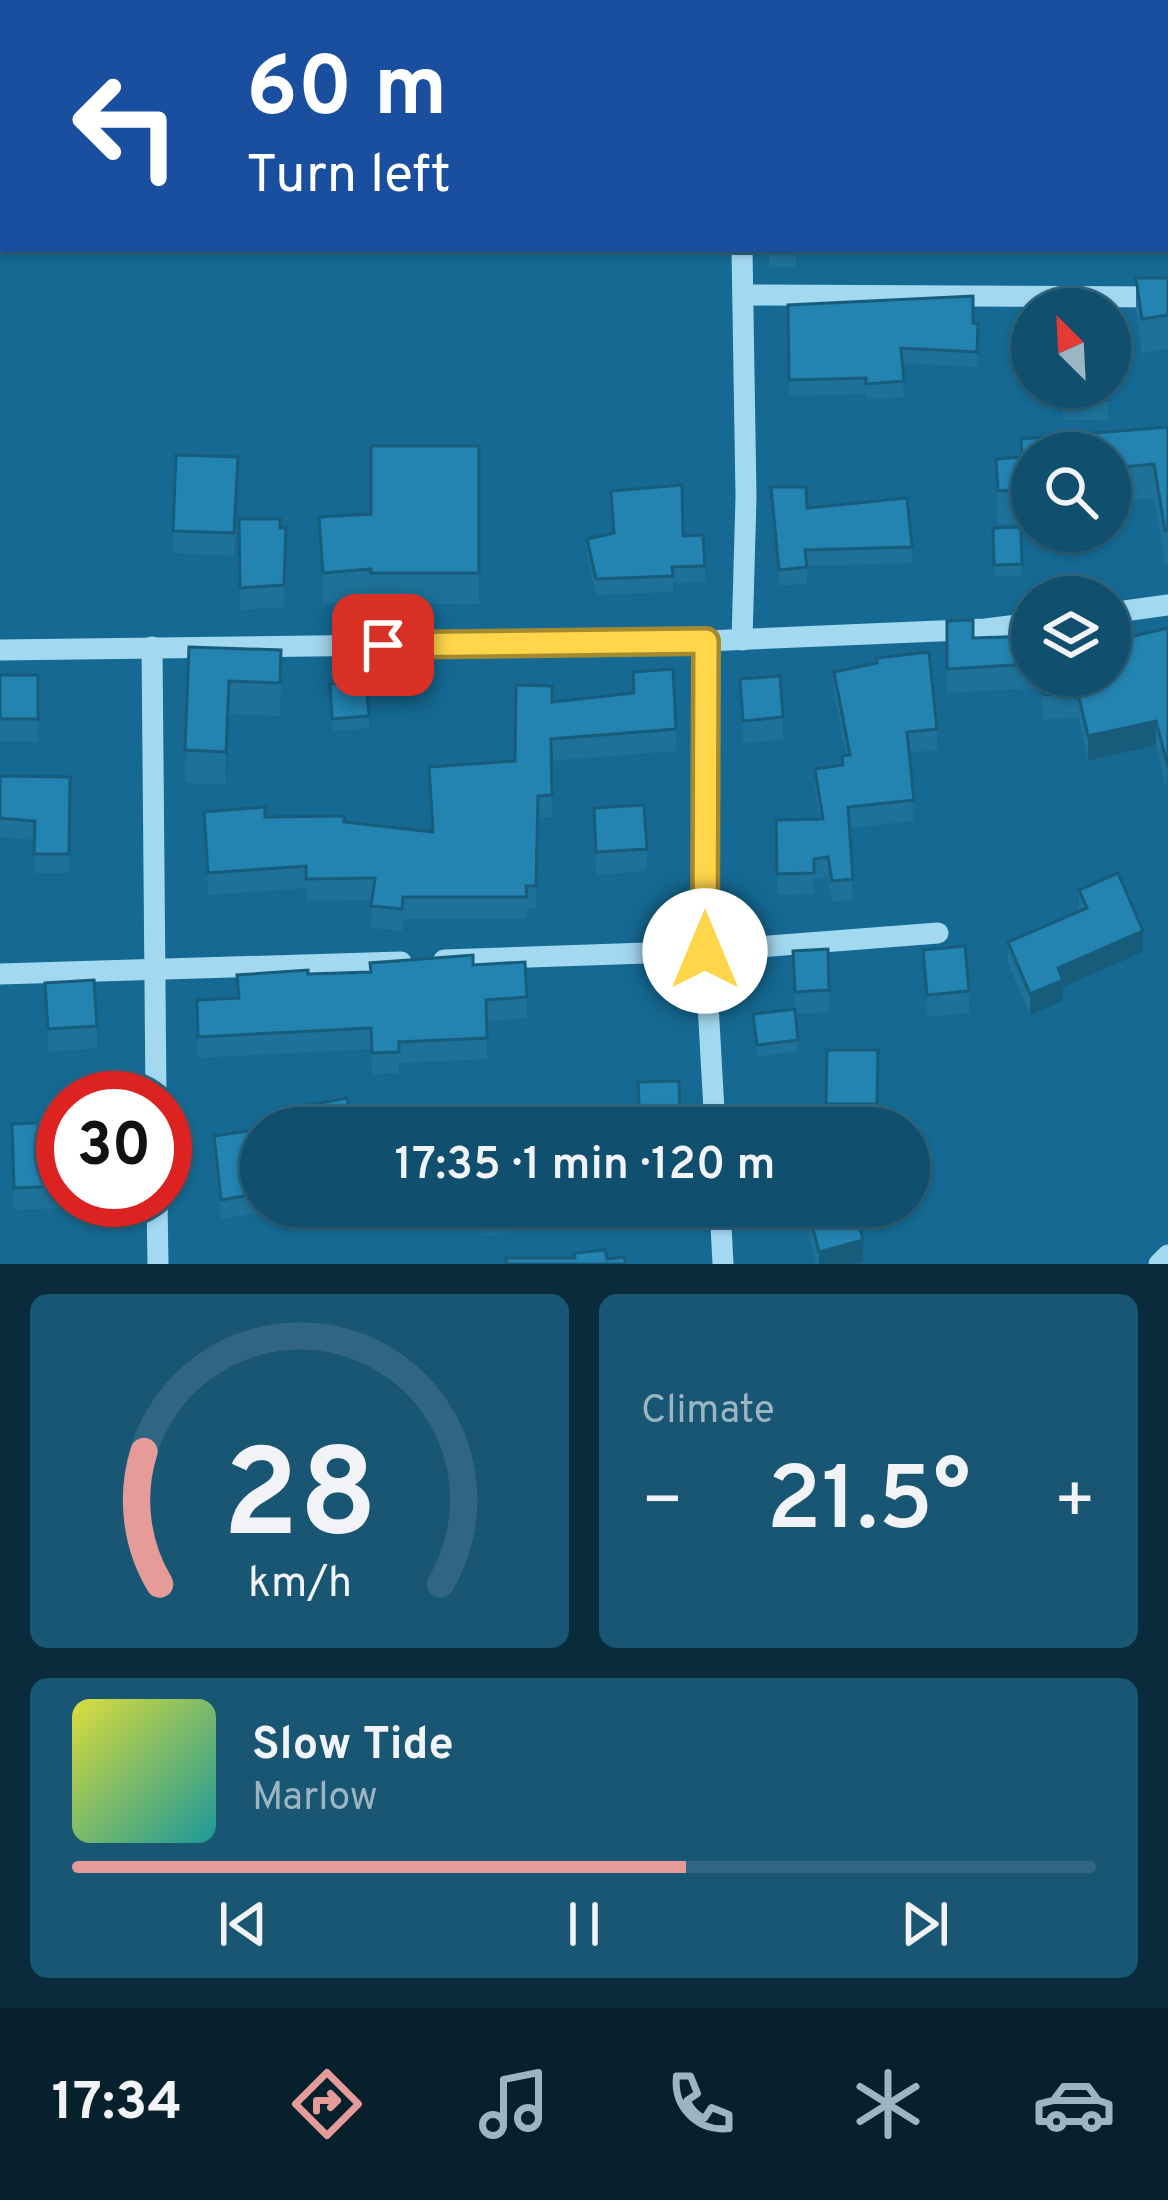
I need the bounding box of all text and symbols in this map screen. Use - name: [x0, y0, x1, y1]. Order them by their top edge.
- text: 60 m: [246, 39, 447, 145]
- icon: left: [48, 48, 204, 204]
- text: Turn left: [246, 143, 451, 212]
- north arrow: [1011, 288, 1131, 408]
- map controls: [1011, 288, 1131, 696]
- button: search: [1011, 432, 1131, 552]
- button: layers: [1011, 576, 1131, 696]
- pin: [332, 594, 434, 696]
- icon: arrive: [350, 612, 416, 678]
- position arrow: [642, 888, 768, 1014]
- speed limit sign: 30: [36, 1071, 192, 1227]
- text: 17:35 · 1 min · 120 m: [395, 1138, 775, 1195]
- text: Climate: [641, 1388, 775, 1437]
- text: 28: [222, 1423, 377, 1581]
- text: 21.5°: [766, 1448, 971, 1561]
- text: −: [641, 1463, 684, 1546]
- text: +: [1053, 1463, 1096, 1546]
- text: km/h: [247, 1558, 352, 1612]
- text: Slow Tide: [252, 1718, 454, 1775]
- text: Marlow: [252, 1775, 378, 1824]
- icon: previous: [210, 1891, 276, 1957]
- icon: pause: [551, 1891, 617, 1957]
- icon: next: [892, 1891, 958, 1957]
- icon: directions: [285, 2062, 369, 2146]
- icon: music: [472, 2062, 556, 2146]
- icon: phone: [659, 2062, 743, 2146]
- icon: climate: [846, 2062, 930, 2146]
- icon: car: [1032, 2062, 1116, 2146]
- text: 17:34: [51, 2070, 182, 2139]

